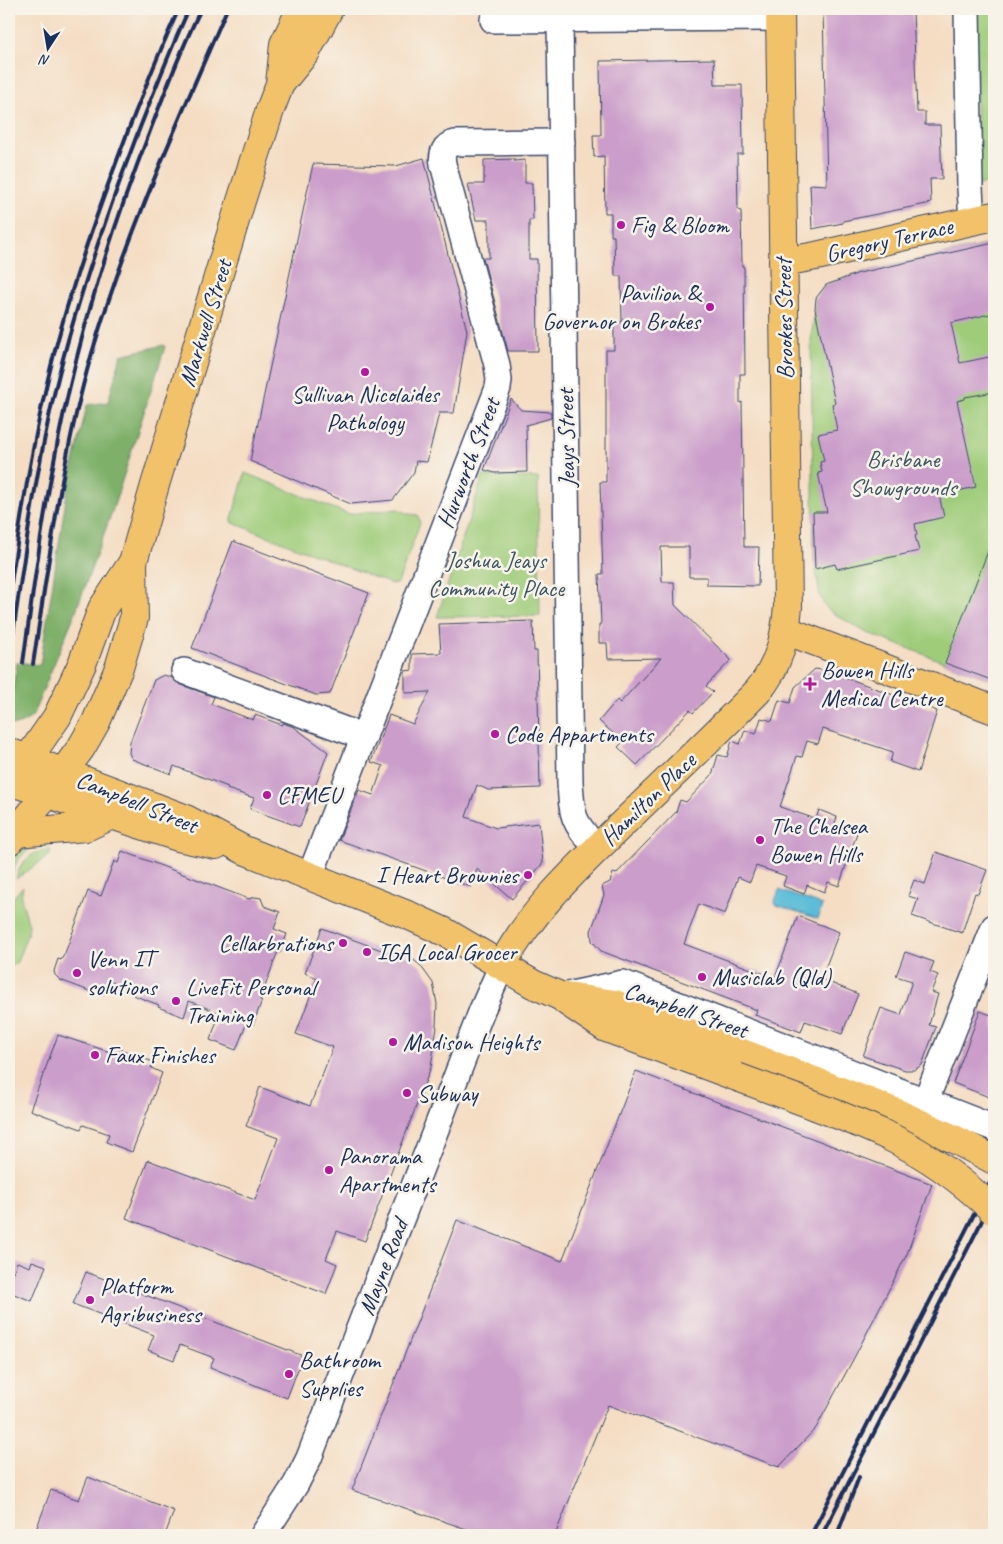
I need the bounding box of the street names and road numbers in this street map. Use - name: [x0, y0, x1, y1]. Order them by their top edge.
- street label: Gregory Terrace: [823, 210, 957, 269]
- street label: Markwell Street: [171, 254, 239, 390]
- street label: Brookes Street: [768, 255, 800, 380]
- street label: Jeays Street: [550, 386, 582, 489]
- street label: Hurworth Street: [429, 392, 507, 532]
- street label: Hamilton Place: [594, 745, 704, 852]
- street label: Campbell Street: [72, 764, 204, 841]
- street label: Campbell Street: [620, 975, 753, 1046]
- street label: Mayne Road: [351, 1212, 416, 1319]

